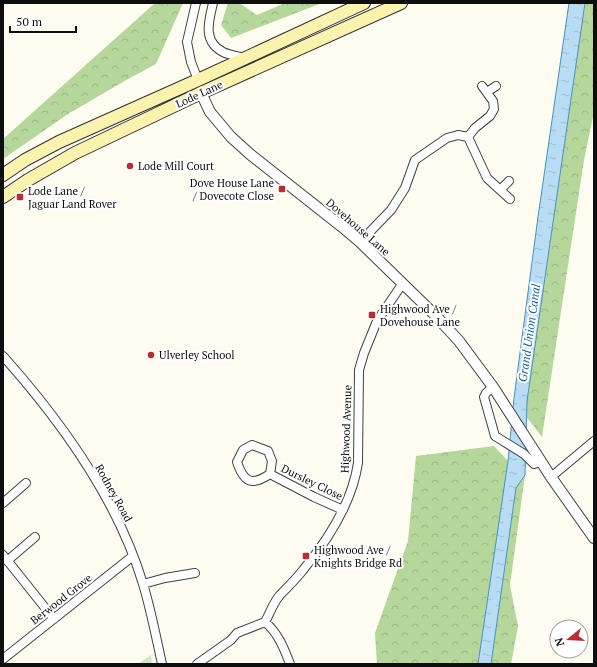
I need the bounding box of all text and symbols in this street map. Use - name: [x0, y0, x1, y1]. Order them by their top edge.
- scale bar: [10, 8, 76, 34]
- text: 50 m: [16, 14, 43, 29]
- street label: Lode Lane: [173, 77, 225, 111]
- place label: Lode Mill Court: [138, 159, 214, 173]
- marker: Lode Mill Court: [125, 161, 135, 171]
- place label: Dove House Lane / Dovecote Close: [190, 176, 274, 203]
- place label: Lode Lane / Jaguar Land Rover: [28, 184, 117, 211]
- marker: Dove House Lane / Dovecote Close: [277, 184, 287, 194]
- marker: Lode Lane / Jaguar Land Rover: [15, 192, 25, 202]
- street label: Dovehouse Lane: [323, 195, 393, 259]
- water label: Grand Union Canal: [515, 282, 543, 383]
- place label: Highwood Ave / Dovehouse Lane: [380, 302, 461, 329]
- marker: Highwood Ave / Dovehouse Lane: [367, 310, 377, 320]
- place label: Ulverley School: [159, 348, 235, 362]
- marker: Ulverley School: [146, 350, 156, 360]
- street label: Highwood Avenue: [337, 384, 355, 473]
- street label: Dursley Close: [279, 461, 345, 503]
- street label: Rodney Road: [92, 462, 136, 524]
- place label: Highwood Ave / Knights Bridge Rd: [314, 543, 402, 570]
- marker: Highwood Ave / Knights Bridge Rd: [301, 551, 311, 561]
- street label: Berwood Grove: [28, 570, 95, 627]
- north arrow: [549, 619, 589, 659]
- text: N: [551, 635, 567, 648]

